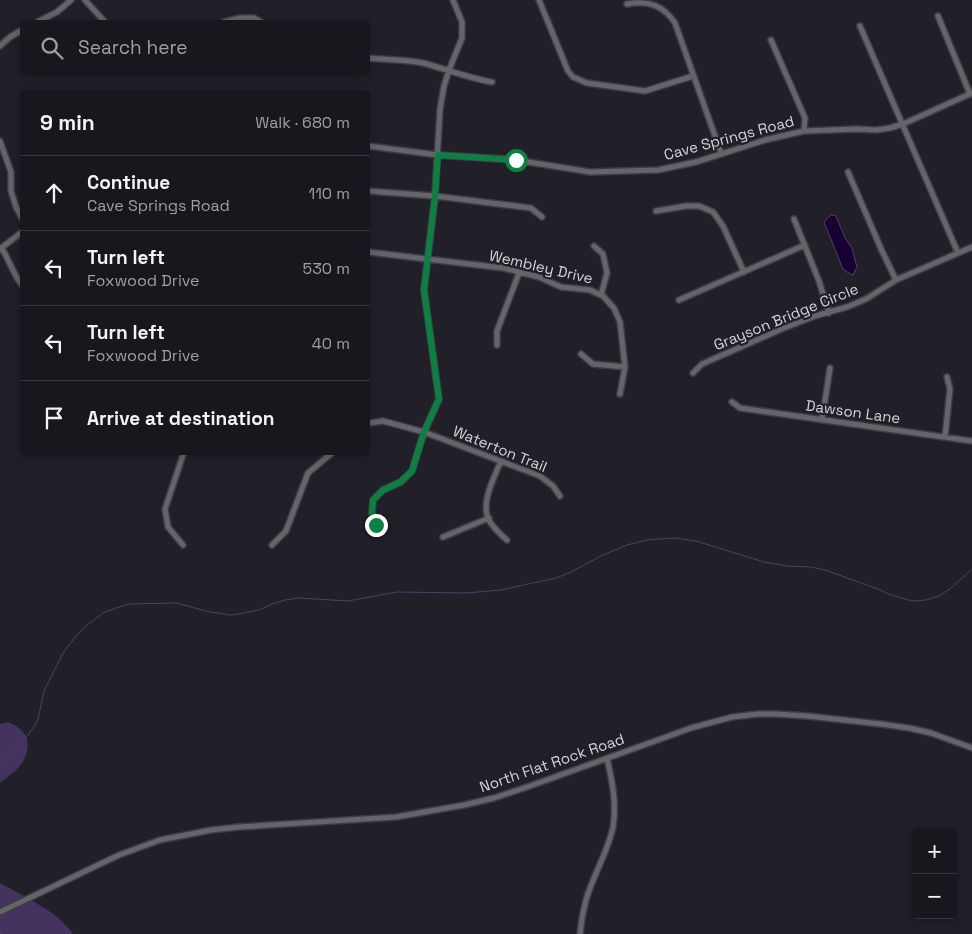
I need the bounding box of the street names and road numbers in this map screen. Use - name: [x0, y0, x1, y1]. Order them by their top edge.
- street label: Cave Springs Road: [662, 111, 796, 164]
- street label: Wembley Drive: [487, 245, 595, 288]
- street label: Grayson Bridge Circle: [711, 279, 861, 354]
- street label: Dawson Lane: [804, 395, 902, 428]
- street label: Waterton Trail: [450, 421, 550, 476]
- street label: North Flat Rock Road: [477, 729, 627, 796]

